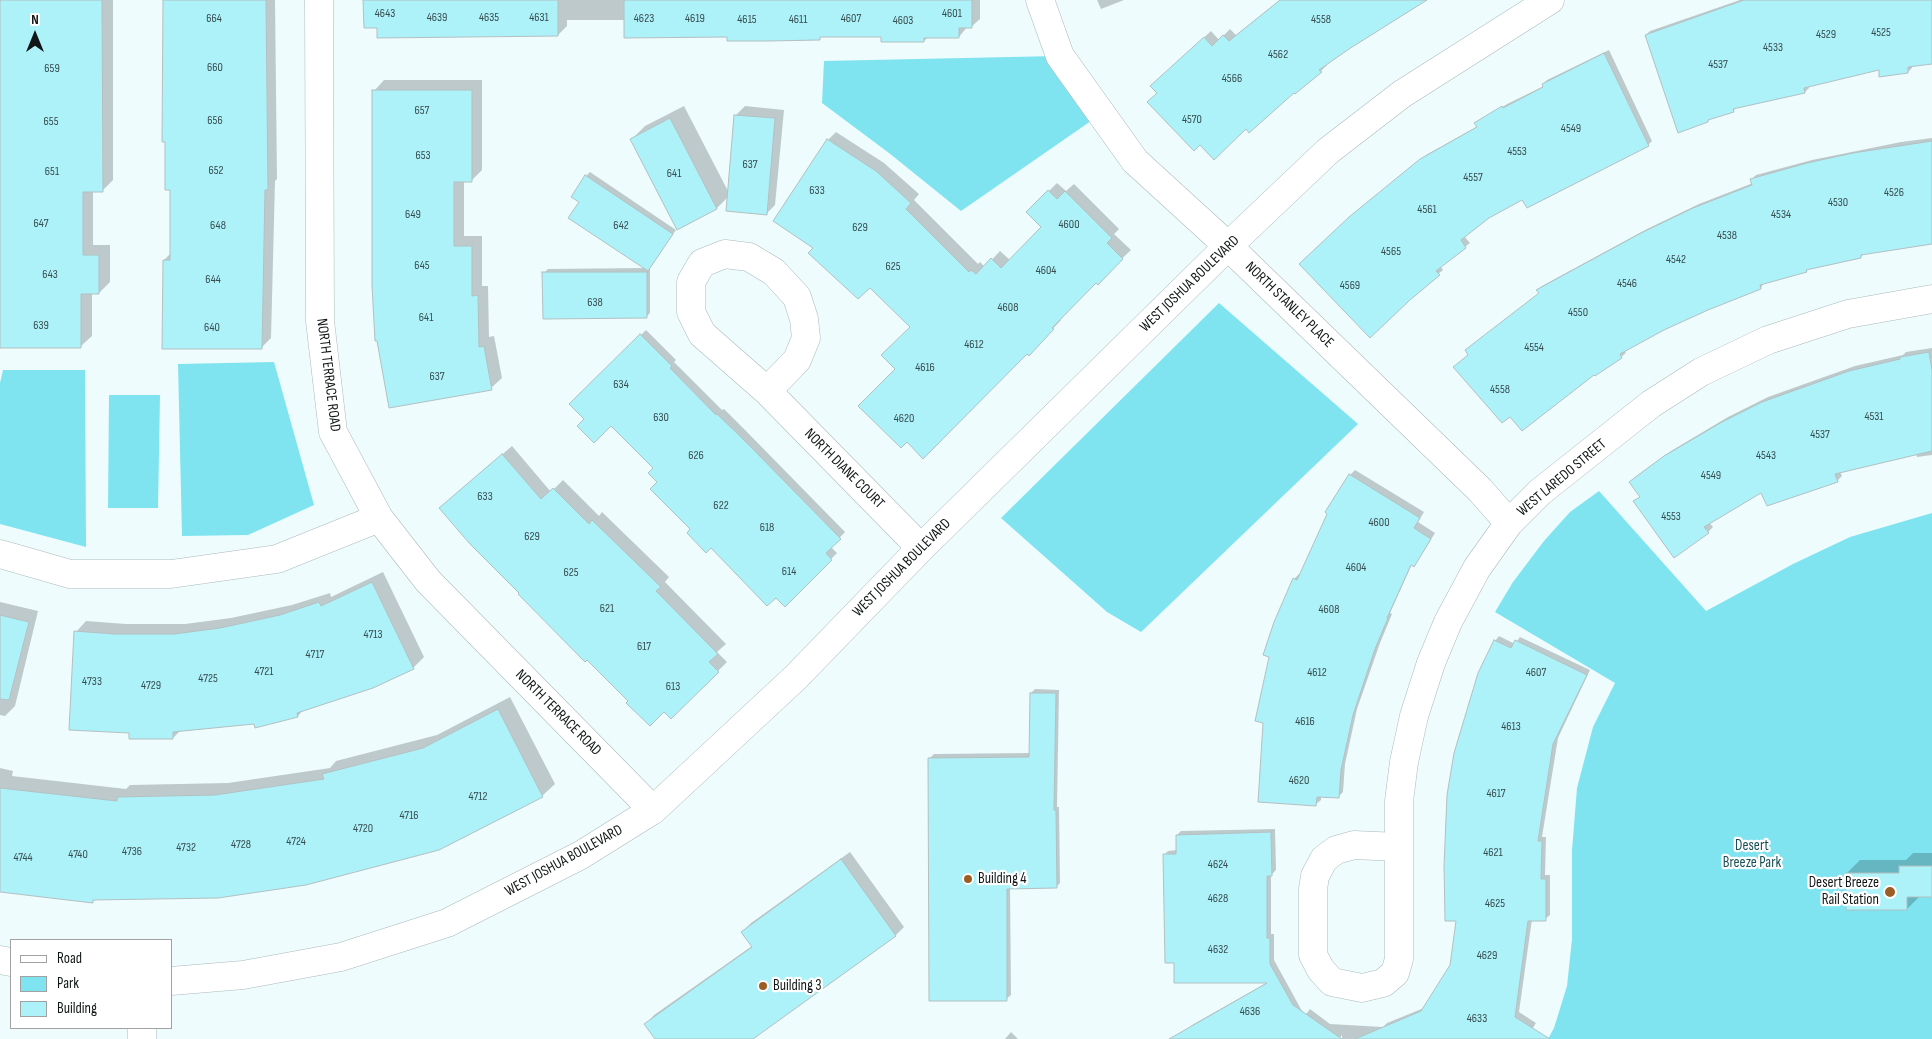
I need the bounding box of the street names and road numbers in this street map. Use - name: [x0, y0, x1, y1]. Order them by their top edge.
- street label: WEST JOSHUA BOULEVARD: [1136, 232, 1244, 336]
- street label: NORTH STANLEY PLACE: [1241, 258, 1337, 352]
- street label: NORTH TERRACE ROAD: [312, 317, 344, 433]
- street label: NORTH DIANE COURT: [800, 425, 888, 513]
- street label: WEST LAREDO STREET: [1514, 435, 1610, 521]
- street label: WEST JOSHUA BOULEVARD: [849, 515, 955, 621]
- street label: NORTH TERRACE ROAD: [511, 666, 605, 760]
- street label: WEST JOSHUA BOULEVARD: [502, 821, 626, 901]

